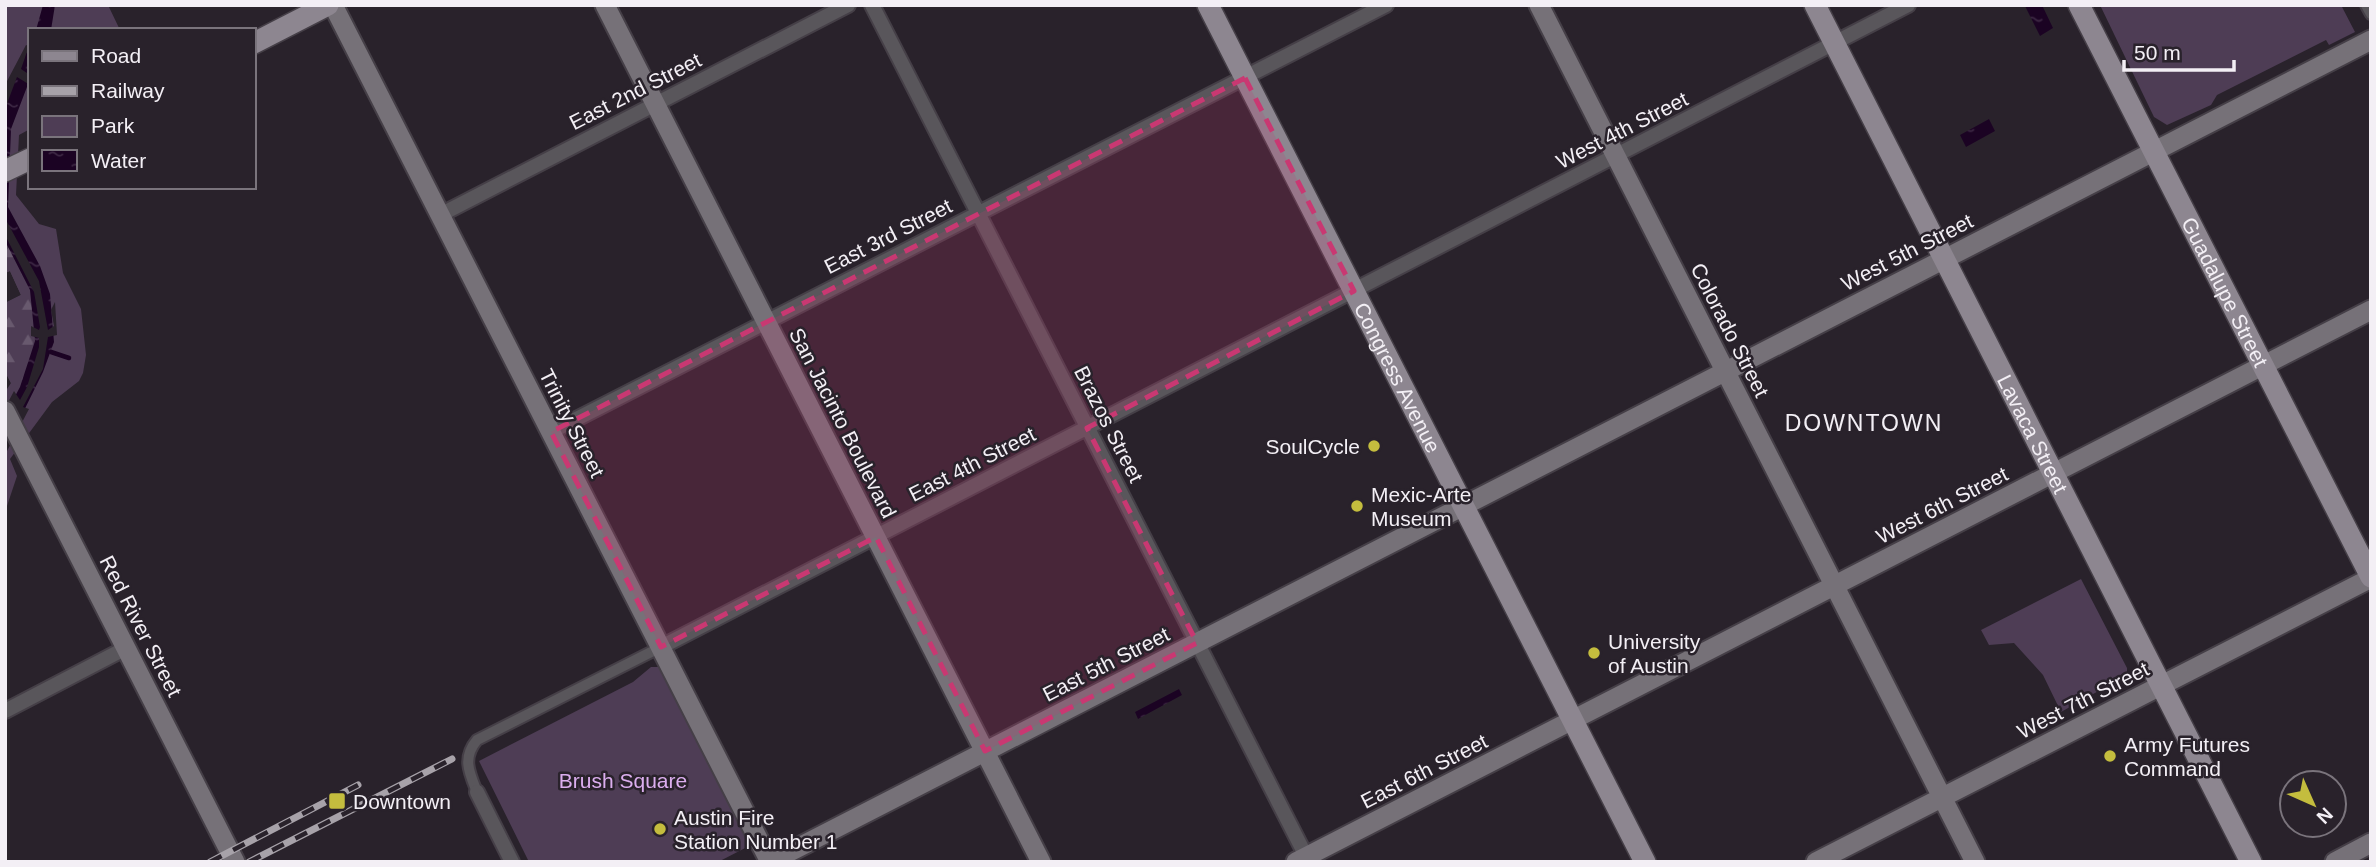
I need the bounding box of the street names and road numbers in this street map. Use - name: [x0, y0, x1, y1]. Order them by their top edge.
- street label: East 2nd Street: [565, 48, 705, 134]
- street label: West 4th Street: [1552, 87, 1692, 173]
- street label: East 3rd Street: [820, 194, 956, 278]
- street label: West 5th Street: [1837, 209, 1977, 295]
- street label: Guadalupe Street: [2178, 213, 2273, 371]
- street label: Colorado Street: [1686, 259, 1774, 401]
- street label: Congress Avenue: [1350, 298, 1446, 456]
- street label: San Jacinto Boulevard: [785, 324, 901, 522]
- street label: Brazos Street: [1070, 362, 1148, 486]
- street label: Trinity Street: [535, 365, 609, 481]
- street label: Lavaca Street: [1993, 371, 2073, 497]
- street label: East 4th Street: [905, 422, 1039, 506]
- street label: West 6th Street: [1872, 462, 2012, 548]
- street label: Red River Street: [96, 552, 187, 701]
- street label: East 5th Street: [1039, 622, 1173, 706]
- street label: West 7th Street: [2013, 657, 2153, 743]
- street label: East 6th Street: [1357, 729, 1491, 813]

